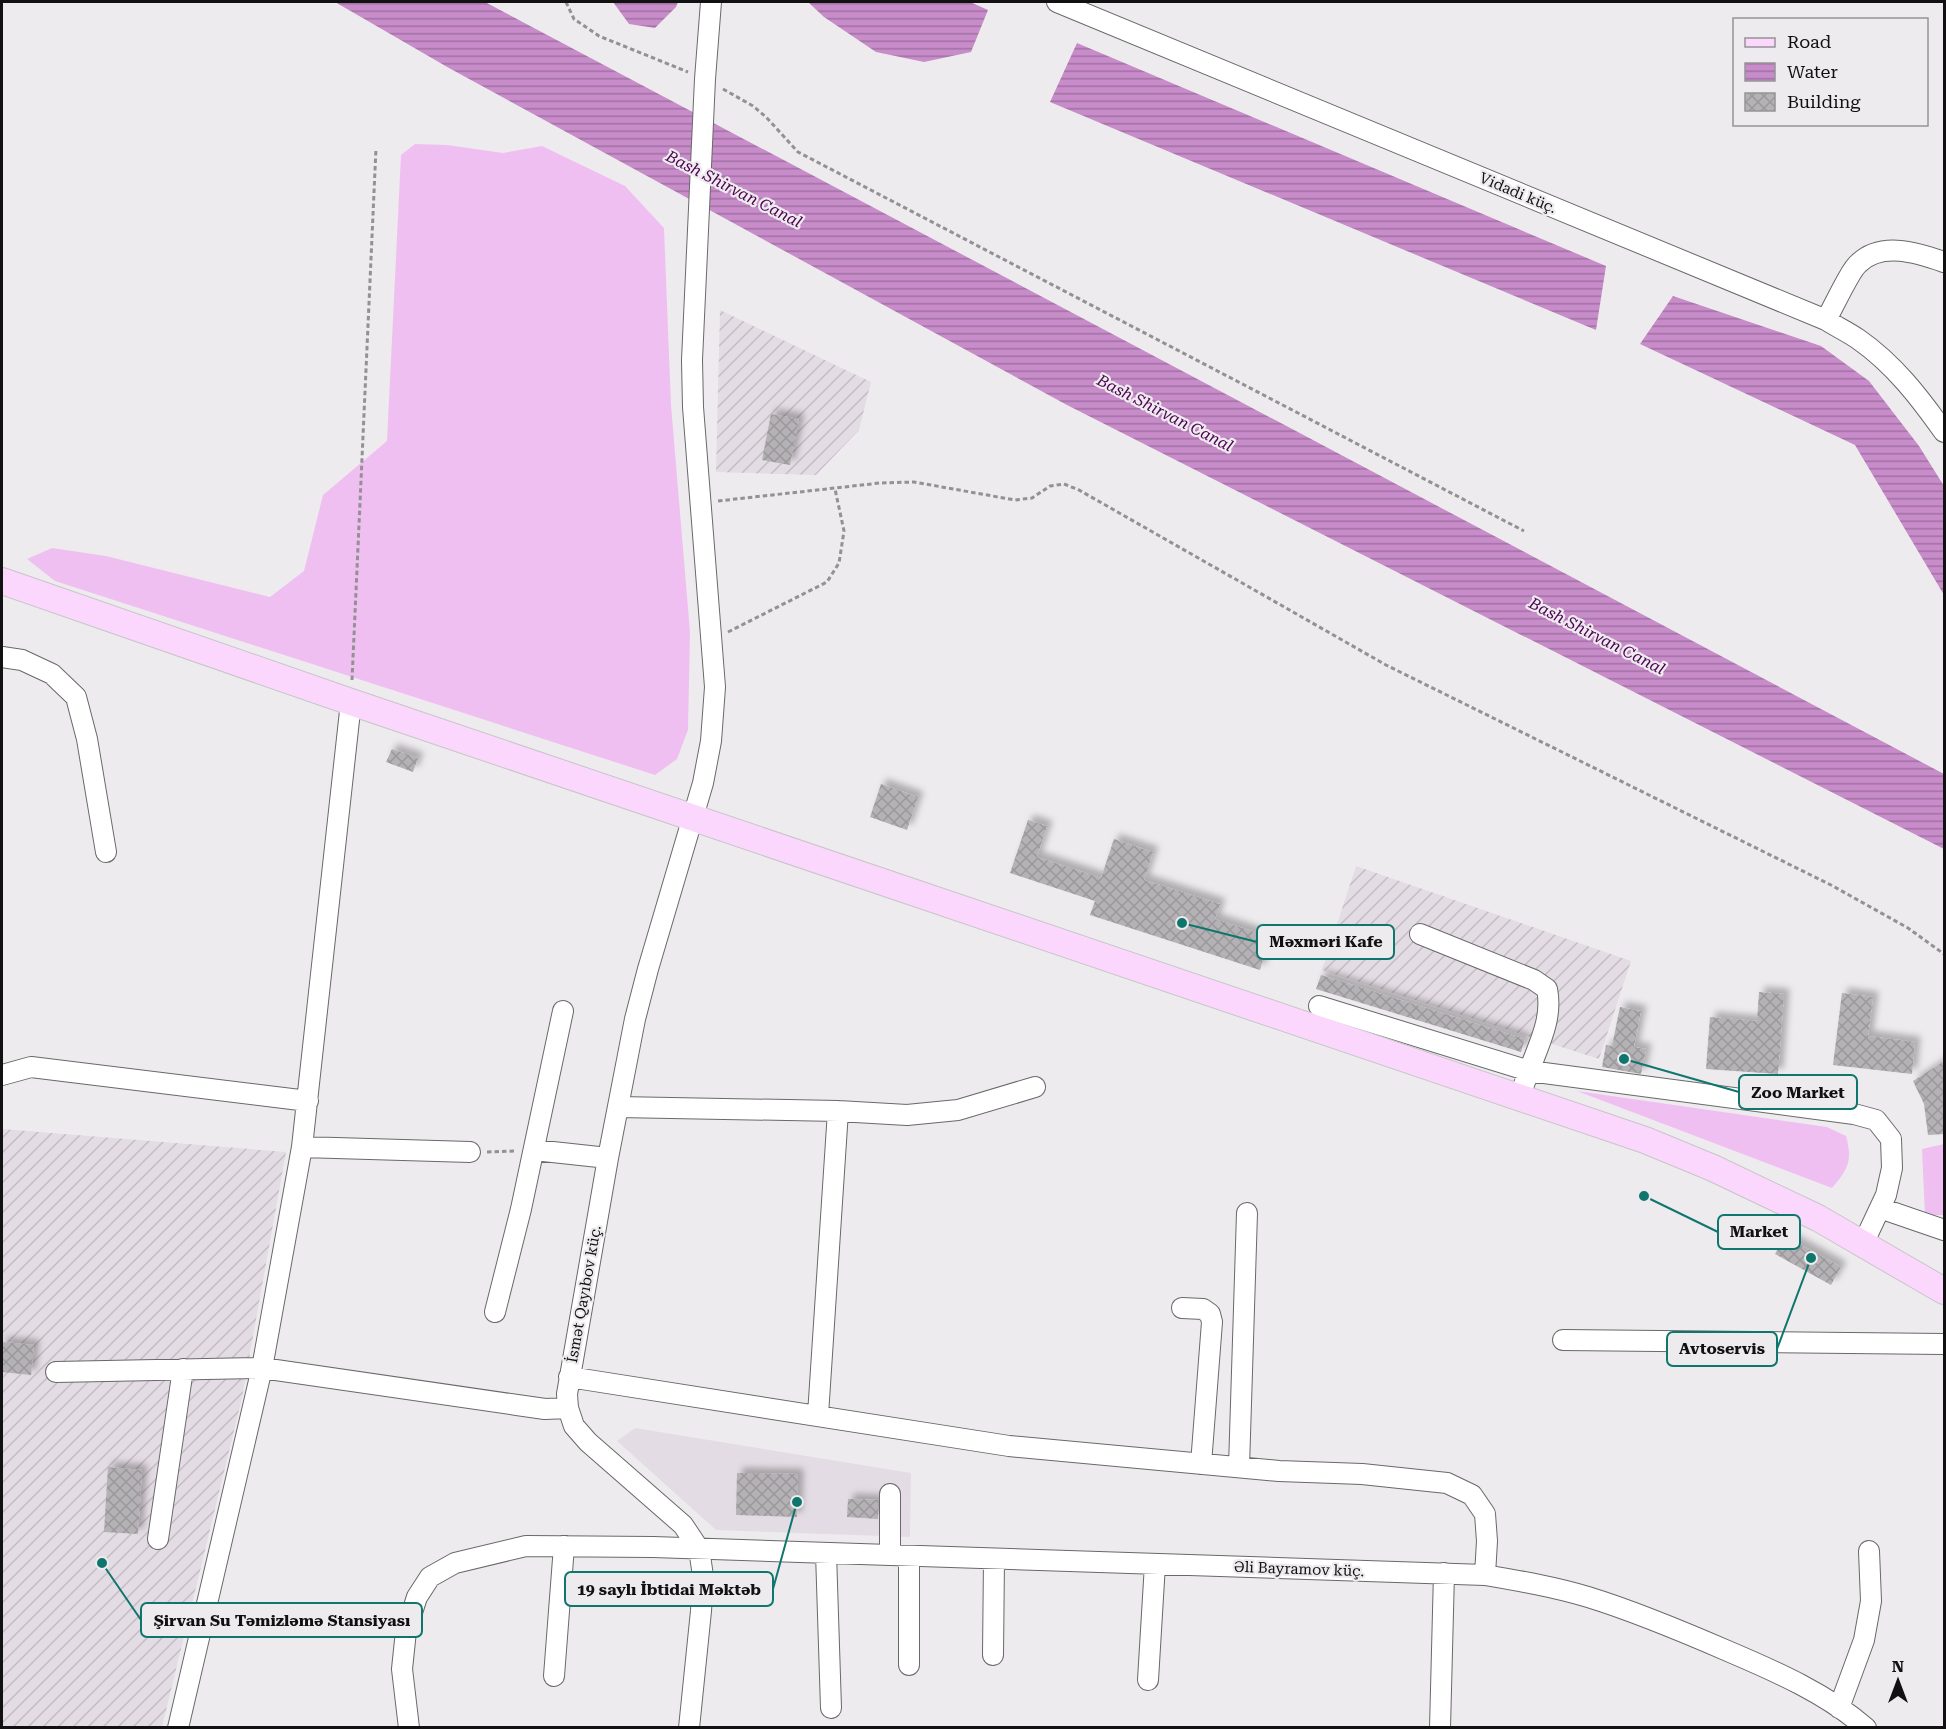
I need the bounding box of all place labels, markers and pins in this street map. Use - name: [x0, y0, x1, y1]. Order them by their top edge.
- callout: Məxməri Kafe: [1257, 925, 1394, 959]
- callout: Zoo Market: [1739, 1075, 1857, 1109]
- callout: Market: [1718, 1215, 1800, 1249]
- callout: Avtoservis: [1667, 1332, 1777, 1366]
- callout: 19 saylı İbtidai Məktəb: [565, 1572, 773, 1606]
- callout: Şirvan Su Təmizləmə Stansiyası: [141, 1603, 422, 1637]

